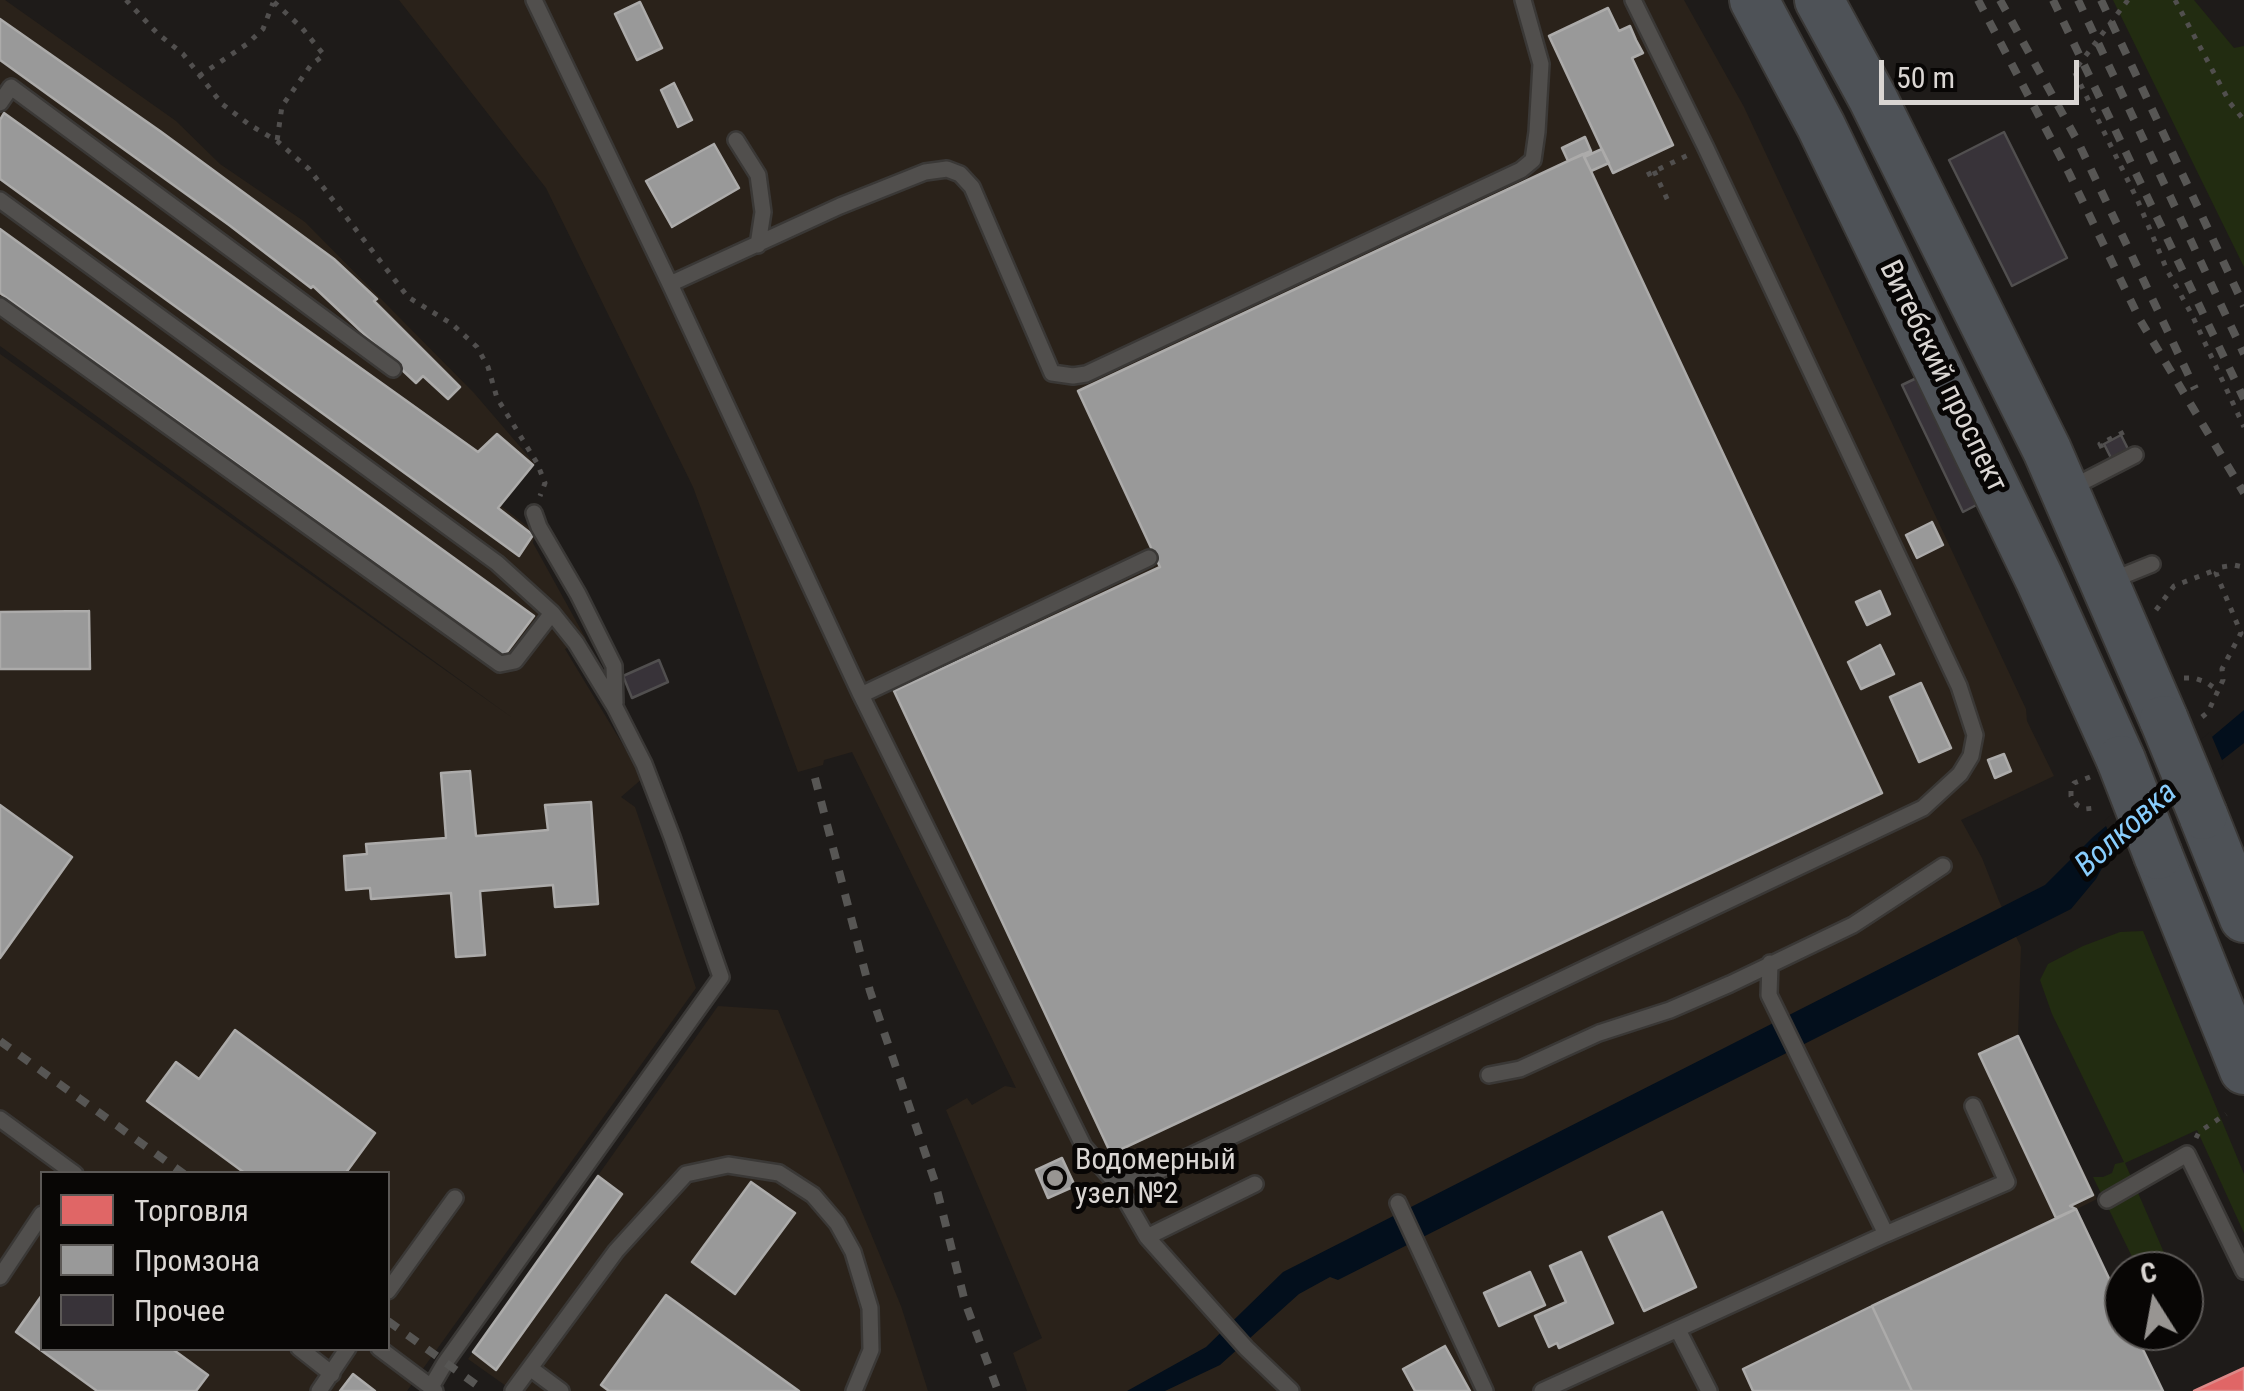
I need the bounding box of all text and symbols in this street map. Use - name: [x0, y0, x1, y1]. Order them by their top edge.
- scale bar: [1884, 40, 2084, 102]
- text: 50 m: [1896, 60, 1955, 95]
- street label: Витебский проспект: [1870, 255, 2014, 499]
- water label: Волковка: [2068, 774, 2186, 886]
- place label: Водомерный узел №2: [1075, 1143, 1236, 1214]
- marker: Водомерный узел №2: [1044, 1167, 1066, 1189]
- legend: [40, 1171, 390, 1351]
- text: Торговля: [134, 1193, 249, 1228]
- text: Промзона: [134, 1243, 260, 1278]
- north arrow: [2104, 1251, 2204, 1351]
- text: С: [2138, 1255, 2160, 1291]
- text: Прочее: [134, 1293, 225, 1328]

